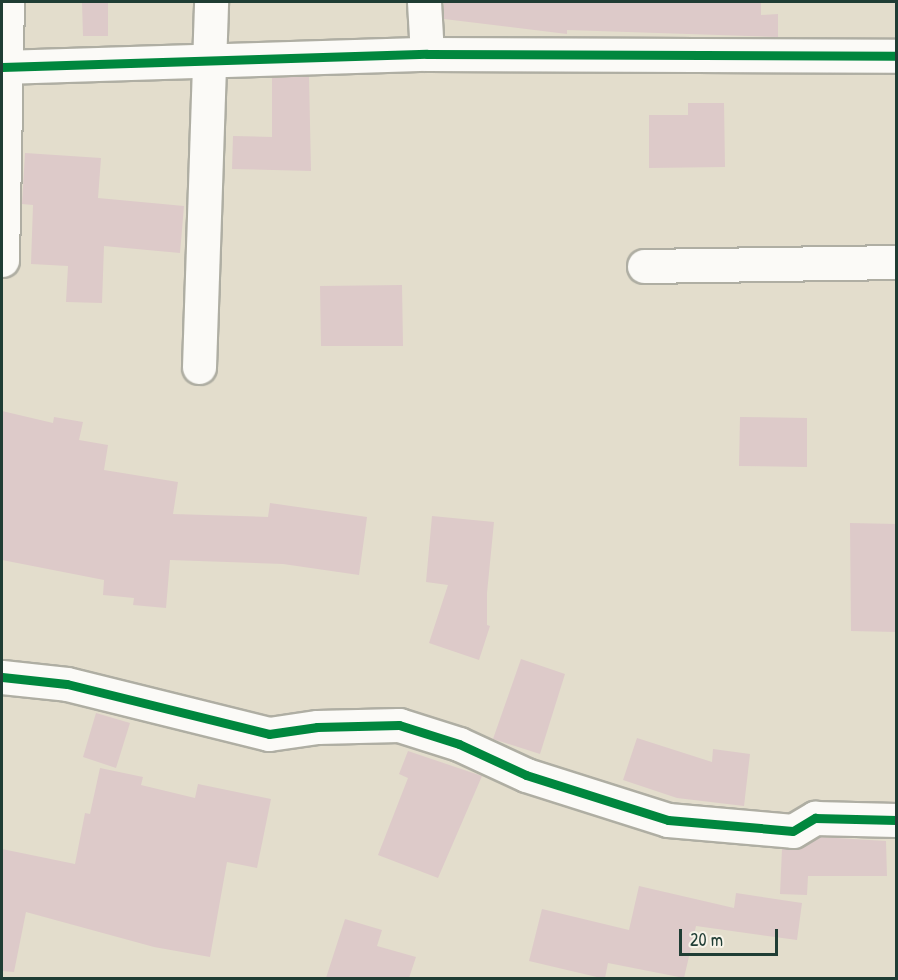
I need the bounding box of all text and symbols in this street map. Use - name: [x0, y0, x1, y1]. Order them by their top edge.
- scale bar: [682, 917, 781, 955]
- text: 20 m: [690, 927, 723, 952]

